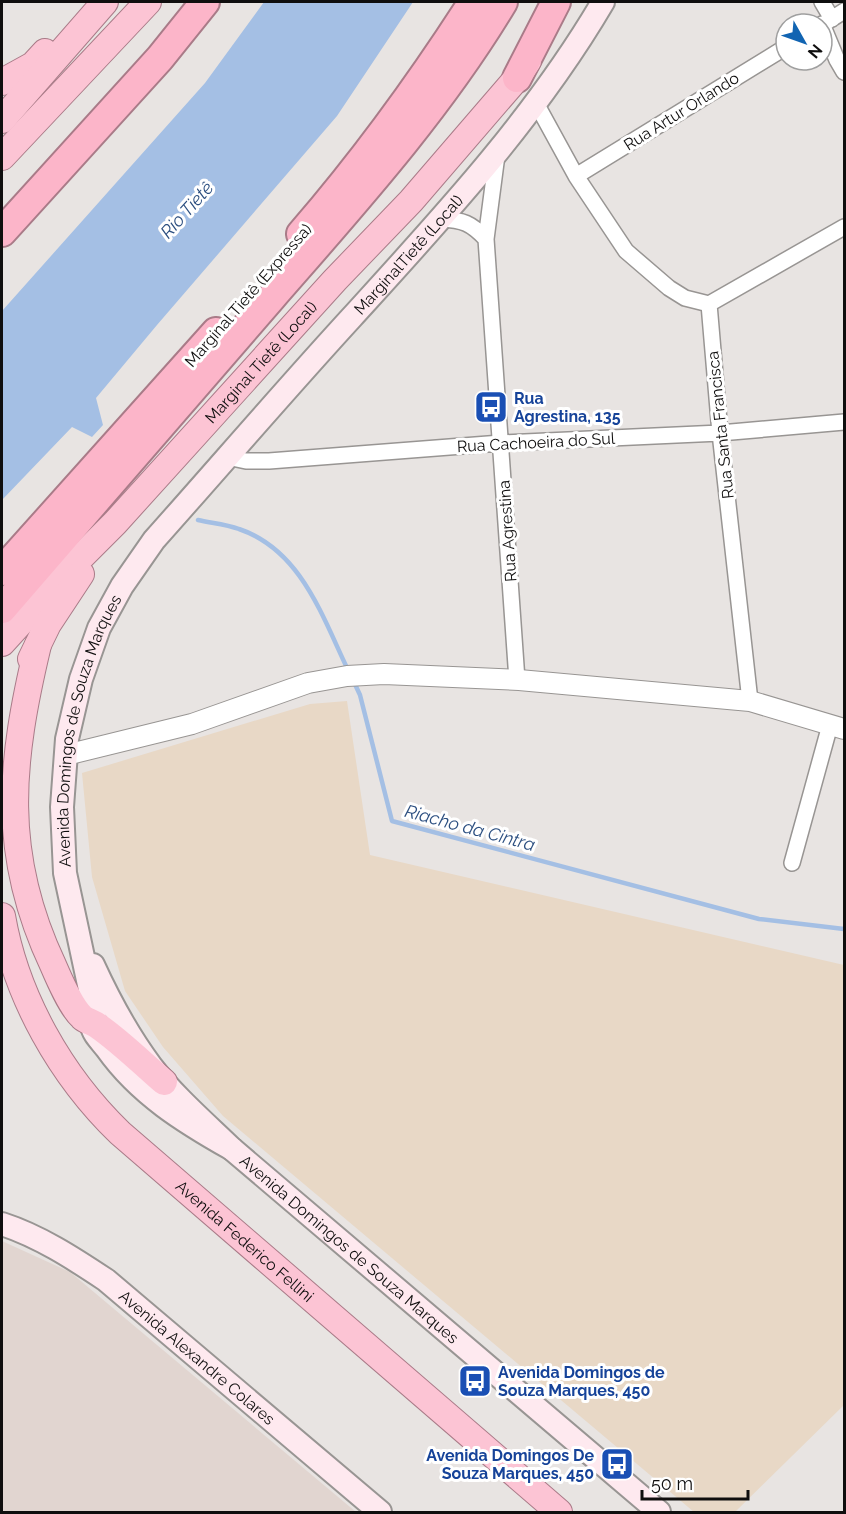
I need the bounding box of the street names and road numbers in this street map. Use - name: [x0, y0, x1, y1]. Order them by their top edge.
- street label: Rua Artur Orlando: [620, 68, 742, 155]
- street label: MarginalTietê (Local): [350, 191, 467, 319]
- street label: Marginal Tietê (Expressa): [181, 220, 316, 371]
- street label: Marginal Tietê (Local): [201, 298, 321, 427]
- street label: Rua Santa Francisca: [703, 350, 738, 500]
- street label: Rua Cachoeira do Sul: [456, 429, 616, 456]
- street label: Rua Agrestina: [494, 479, 521, 582]
- street label: Avenida Domingos de Souza Marques: [53, 591, 126, 868]
- street label: Avenida Domingos de Souza Marques: [236, 1151, 463, 1348]
- street label: Avenida Federico Fellini: [172, 1177, 317, 1306]
- street label: Avenida Alexandre Colares: [115, 1286, 279, 1429]

